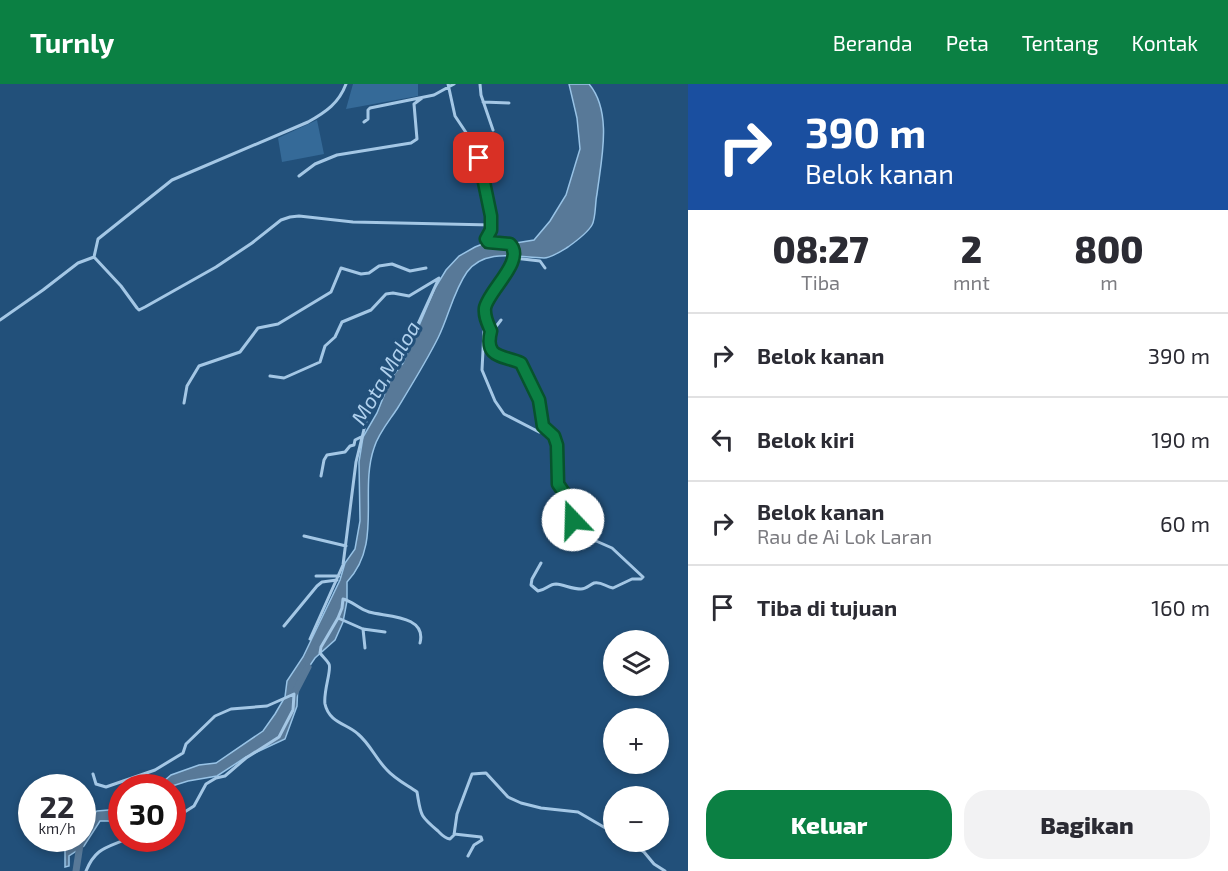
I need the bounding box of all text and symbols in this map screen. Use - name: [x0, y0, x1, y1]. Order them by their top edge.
- text: Turnly: [30, 25, 114, 59]
- text: Beranda: [833, 30, 913, 55]
- text: Peta: [946, 30, 989, 55]
- text: Tentang: [1022, 30, 1099, 55]
- text: Kontak: [1132, 30, 1198, 55]
- text: 390 m: [805, 106, 926, 156]
- icon: right: [706, 108, 784, 186]
- pin: [453, 132, 504, 183]
- icon: arrive: [462, 141, 495, 174]
- text: Belok kanan: [805, 157, 954, 189]
- text: 08:27: [772, 227, 869, 270]
- text: 2: [961, 227, 982, 270]
- text: 800: [1074, 227, 1144, 270]
- text: Tiba: [801, 270, 840, 294]
- text: mnt: [953, 270, 990, 294]
- text: m: [1100, 270, 1118, 294]
- water label: Mota Maloa: [345, 316, 424, 428]
- icon: right: [706, 339, 739, 372]
- text: Belok kanan: [757, 342, 884, 368]
- text: 390 m: [1148, 342, 1210, 368]
- icon: left: [706, 423, 739, 456]
- text: Belok kiri: [757, 426, 854, 452]
- text: 190 m: [1151, 426, 1210, 452]
- position arrow: [541, 488, 605, 552]
- text: Belok kanan: [757, 498, 884, 524]
- icon: right: [706, 507, 739, 540]
- text: 60 m: [1160, 510, 1210, 536]
- text: Rau de Ai Lok Laran: [757, 524, 932, 548]
- icon: arrive: [706, 591, 739, 624]
- text: Tiba di tujuan: [757, 594, 897, 620]
- text: 160 m: [1151, 594, 1210, 620]
- map controls: [603, 630, 669, 852]
- button: layers: [603, 630, 669, 696]
- button: +: [603, 708, 669, 774]
- speed limit sign: 30: [108, 774, 186, 852]
- button: −: [603, 786, 669, 852]
- text: 22: [40, 788, 74, 824]
- button: Keluar: [706, 790, 952, 859]
- button: Bagikan: [964, 790, 1210, 859]
- text: km/h: [38, 819, 76, 837]

